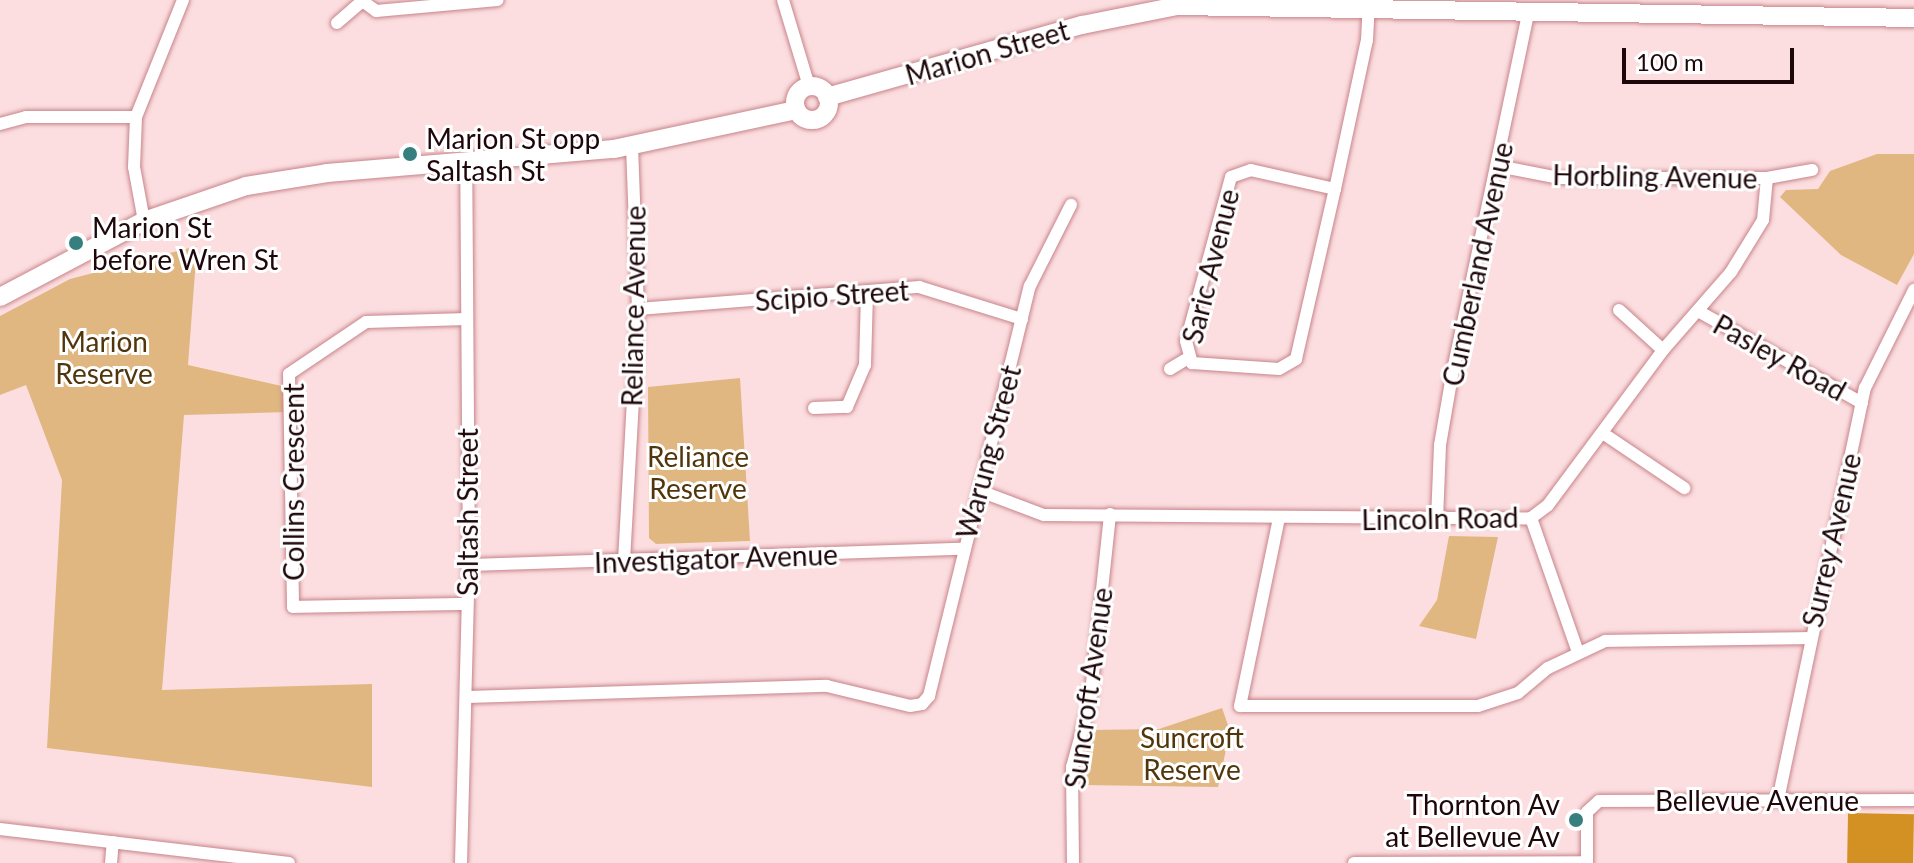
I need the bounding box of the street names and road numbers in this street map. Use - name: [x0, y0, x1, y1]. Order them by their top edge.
- street label: Marion Street: [901, 13, 1073, 91]
- street label: Cumberland Avenue: [1435, 138, 1519, 390]
- street label: Horbling Avenue: [1552, 157, 1758, 195]
- street label: Saric Avenue: [1174, 185, 1246, 347]
- street label: Reliance Avenue: [614, 205, 652, 407]
- street label: Scipio Street: [754, 273, 910, 317]
- street label: Pasley Road: [1708, 307, 1852, 407]
- street label: Warung Street: [949, 362, 1027, 542]
- street label: Collins Crescent: [276, 383, 310, 581]
- street label: Saltash Street: [450, 428, 484, 596]
- street label: Surrey Avenue: [1794, 449, 1868, 631]
- street label: Lincoln Road: [1361, 500, 1519, 536]
- street label: Investigator Avenue: [593, 537, 839, 579]
- street label: Suncroft Avenue: [1057, 585, 1119, 791]
- street label: Bellevue Avenue: [1654, 783, 1860, 817]

